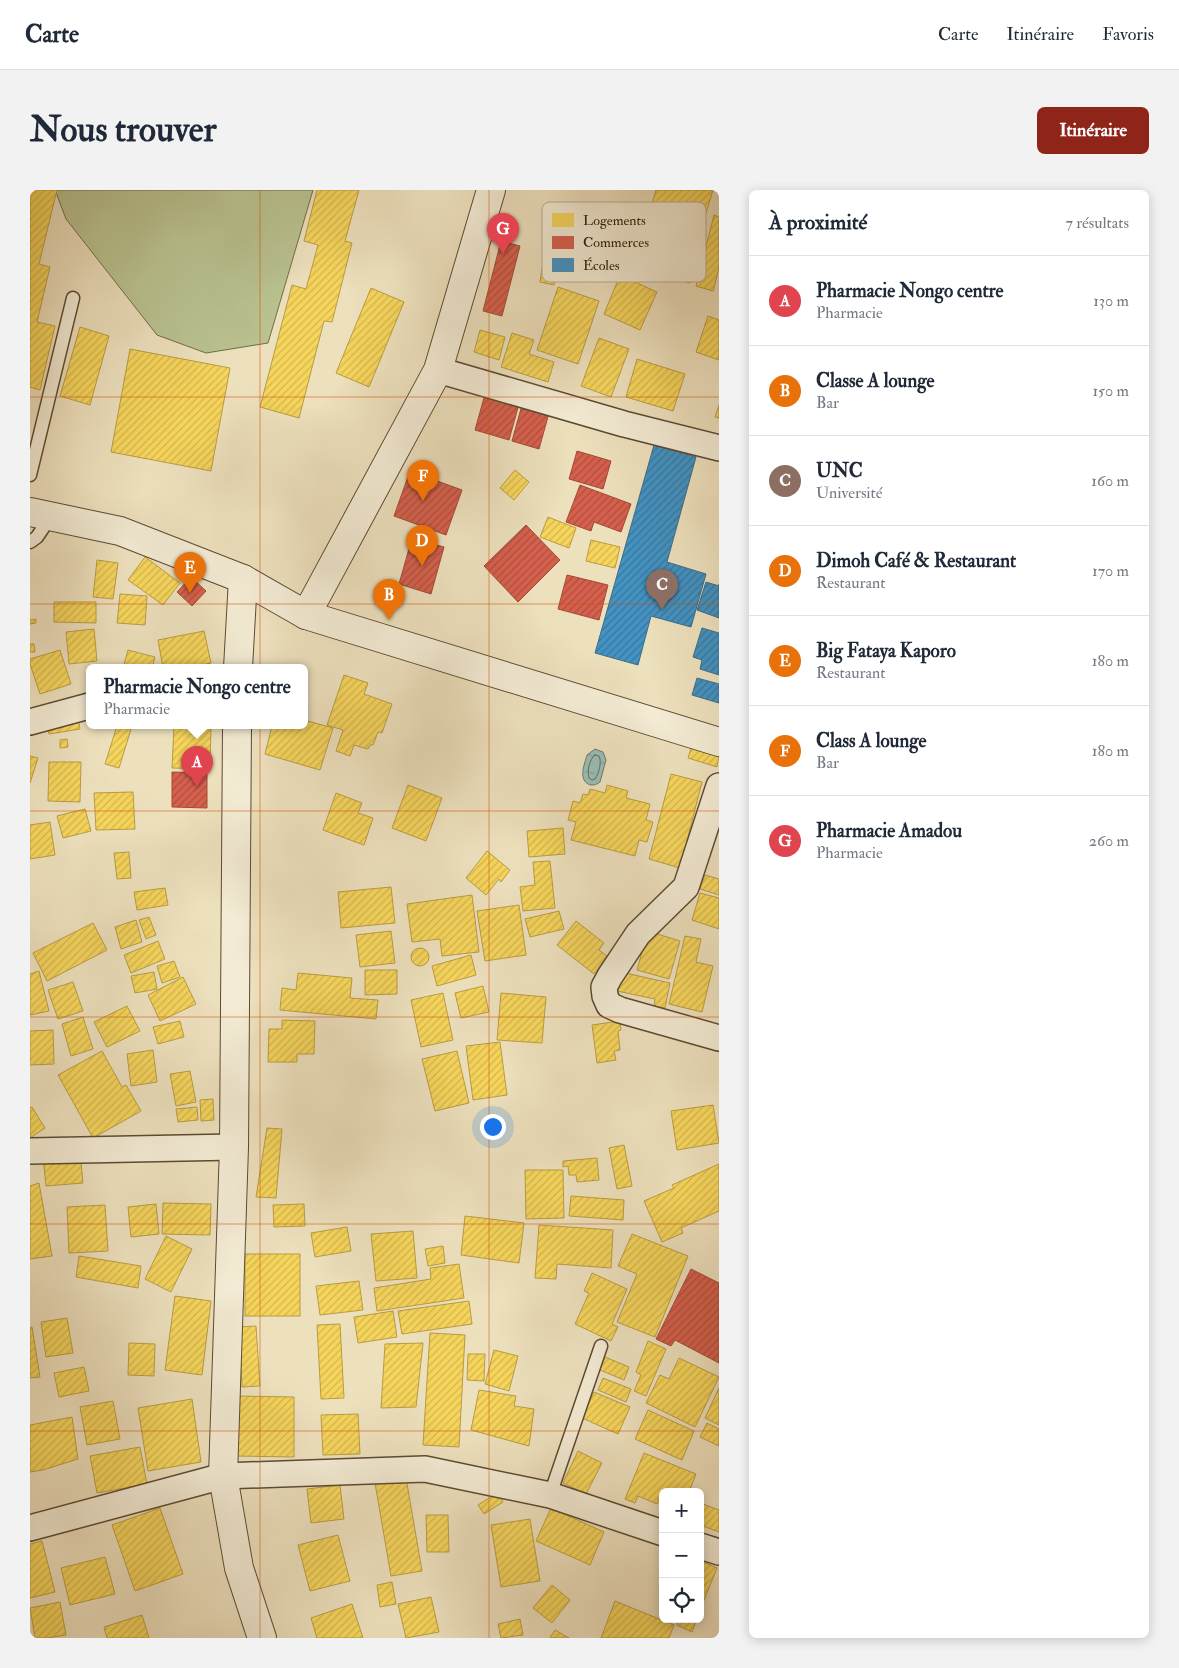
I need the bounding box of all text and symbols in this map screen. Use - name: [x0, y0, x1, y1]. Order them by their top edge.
- text: Carte: [25, 19, 79, 50]
- text: Carte: [938, 23, 979, 46]
- text: Itinéraire: [1007, 23, 1074, 46]
- text: Favoris: [1102, 23, 1154, 46]
- button: Itinéraire: [1037, 107, 1149, 154]
- text: Nous trouver: [30, 108, 217, 152]
- legend: [542, 202, 706, 282]
- text: À proximité: [769, 209, 867, 236]
- text: Logements: [583, 212, 646, 229]
- pin: G: [487, 213, 519, 254]
- text: 7 résultats: [1065, 213, 1129, 233]
- text: Commerces: [583, 234, 649, 251]
- text: Écoles: [583, 257, 620, 274]
- text: Pharmacie Nongo centre: [816, 279, 1004, 303]
- text: A: [780, 291, 790, 311]
- text: 130 m: [1093, 291, 1129, 311]
- text: Pharmacie: [816, 303, 883, 323]
- text: Classe A lounge: [816, 369, 934, 393]
- text: B: [780, 381, 790, 401]
- text: 150 m: [1092, 381, 1129, 401]
- text: Bar: [816, 393, 839, 413]
- text: UNC: [816, 459, 863, 483]
- pin: F: [407, 460, 439, 501]
- text: C: [779, 471, 791, 491]
- text: 160 m: [1091, 471, 1129, 491]
- text: Université: [816, 483, 882, 503]
- pin: D: [406, 525, 438, 566]
- text: Dimoh Café & Restaurant: [816, 549, 1016, 573]
- pin: E: [174, 552, 206, 593]
- text: D: [778, 561, 792, 581]
- text: 170 m: [1092, 561, 1129, 581]
- pin: C: [646, 569, 678, 610]
- text: Restaurant: [816, 573, 885, 593]
- pin: B: [373, 579, 405, 620]
- text: Big Fataya Kaporo: [816, 639, 956, 663]
- text: E: [779, 651, 791, 671]
- text: 180 m: [1092, 651, 1129, 671]
- text: Restaurant: [816, 663, 885, 683]
- popup: [86, 664, 308, 729]
- text: Pharmacie Nongo centre: [103, 675, 291, 699]
- text: Pharmacie: [103, 699, 170, 719]
- text: Class A lounge: [816, 729, 927, 753]
- text: F: [780, 741, 790, 761]
- text: 180 m: [1092, 741, 1129, 761]
- pin: A: [181, 746, 213, 787]
- text: Bar: [816, 753, 839, 773]
- text: Pharmacie Amadou: [816, 819, 962, 843]
- text: G: [778, 831, 792, 851]
- text: 260 m: [1089, 831, 1129, 851]
- text: Pharmacie: [816, 843, 883, 863]
- your location: [480, 1114, 506, 1140]
- map controls: [659, 1488, 704, 1623]
- button: +: [659, 1488, 704, 1533]
- button: −: [659, 1533, 704, 1578]
- button: locate: [659, 1578, 704, 1623]

